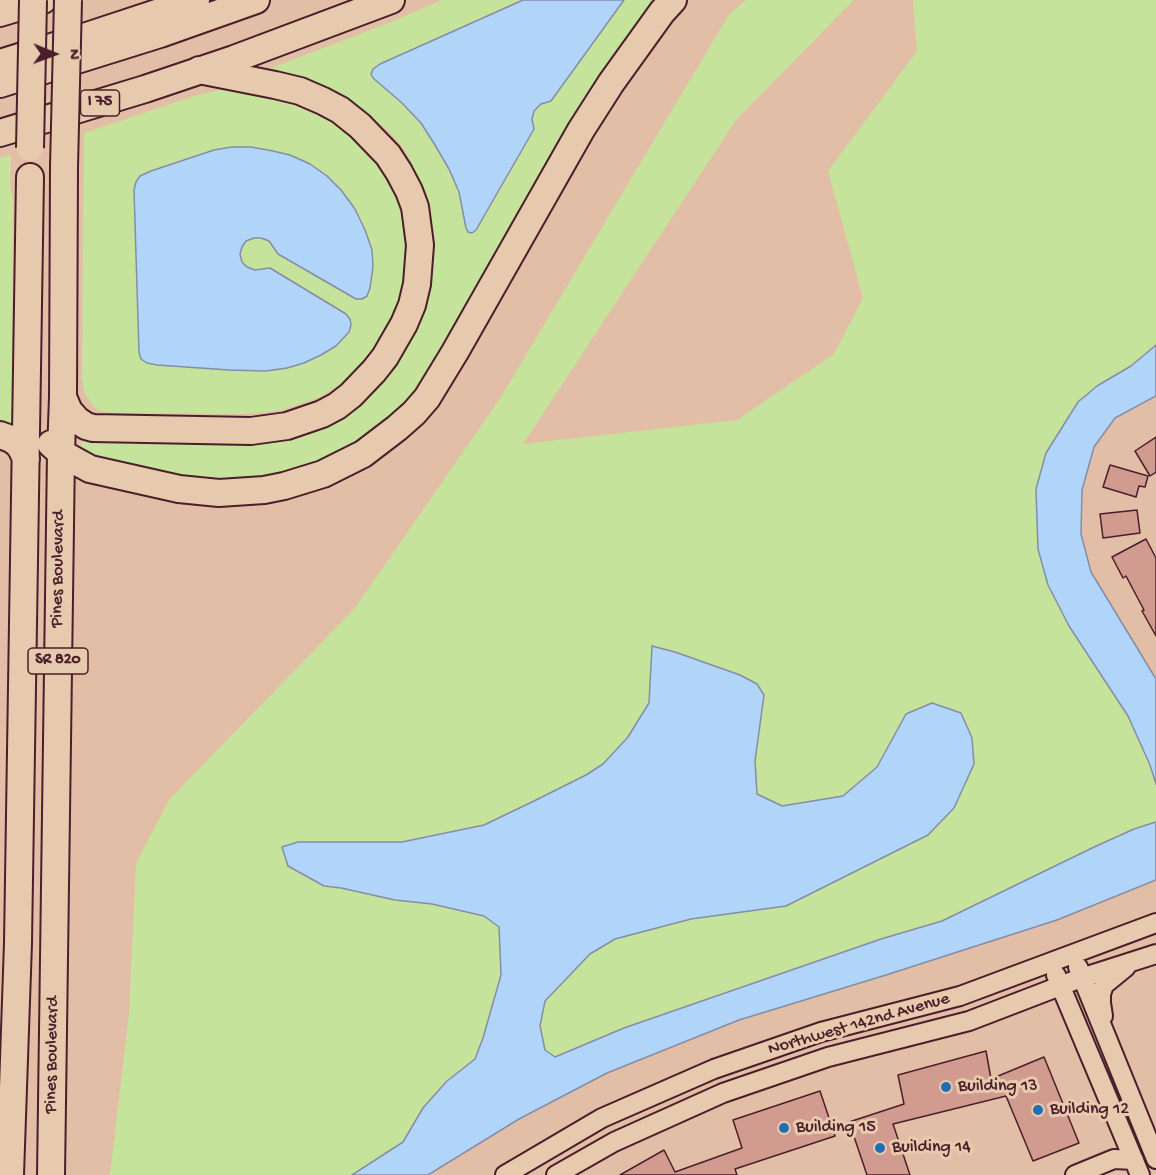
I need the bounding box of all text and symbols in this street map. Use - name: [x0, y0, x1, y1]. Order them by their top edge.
- north arrow: [24, 24, 84, 84]
- text: N: [63, 49, 82, 60]
- road number: I 75: [80, 90, 120, 116]
- street label: Pines Boulevard: [47, 510, 71, 628]
- road number: SR 820: [28, 648, 88, 674]
- street label: Northwest 142nd Avenue: [766, 989, 952, 1061]
- street label: Pines Boulevard: [41, 996, 65, 1114]
- place label: Building 13: [958, 1076, 1038, 1098]
- marker: Building 13: [939, 1080, 953, 1094]
- place label: Building 12: [1050, 1099, 1129, 1121]
- marker: Building 12: [1031, 1103, 1045, 1117]
- place label: Building 15: [796, 1117, 876, 1139]
- marker: Building 15: [777, 1121, 791, 1135]
- place label: Building 14: [892, 1137, 971, 1159]
- marker: Building 14: [873, 1141, 887, 1155]

